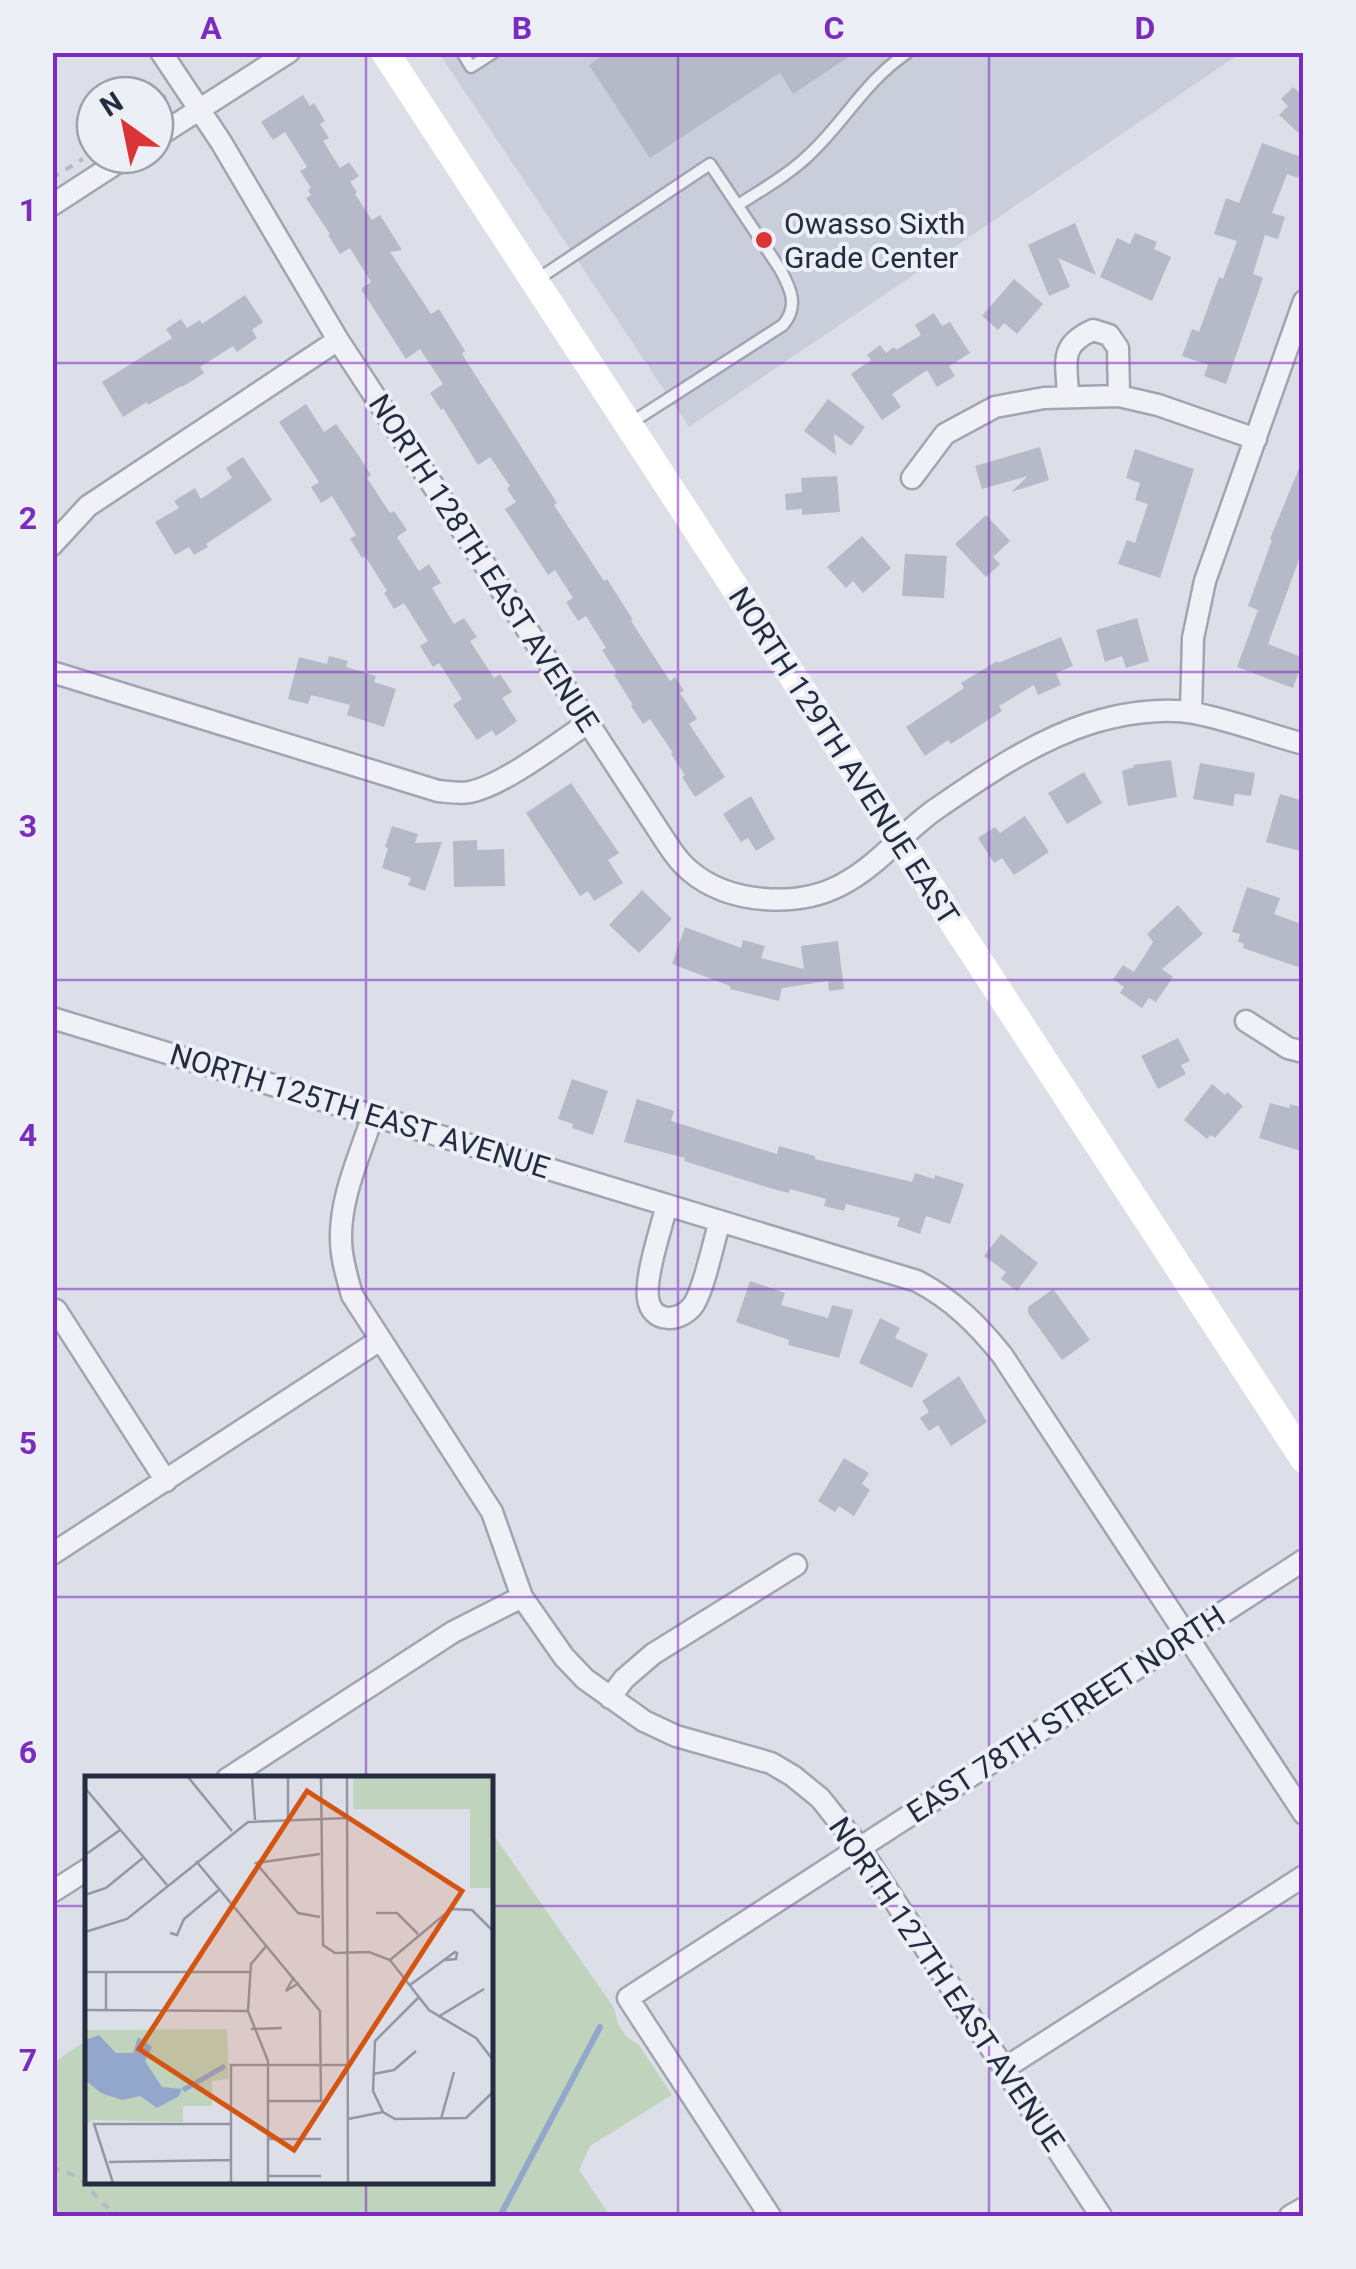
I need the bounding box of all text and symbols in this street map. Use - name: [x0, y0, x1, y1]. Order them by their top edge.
- text: A: [200, 9, 222, 47]
- text: B: [512, 9, 532, 47]
- text: C: [824, 9, 844, 47]
- text: D: [1135, 9, 1155, 47]
- north arrow: [75, 75, 175, 175]
- text: N: [94, 85, 129, 124]
- text: 1: [19, 191, 37, 229]
- place label: Owasso Sixth Grade Center: [784, 206, 965, 275]
- marker: Owasso Sixth Grade Center: [753, 229, 775, 251]
- street label: NORTH 128TH EAST AVENUE: [362, 388, 606, 738]
- text: 2: [19, 499, 37, 537]
- street label: NORTH 129TH AVENUE EAST: [722, 581, 966, 931]
- text: 3: [19, 807, 37, 845]
- street label: NORTH 125TH EAST AVENUE: [166, 1037, 554, 1185]
- text: 4: [19, 1116, 37, 1154]
- text: 5: [19, 1424, 37, 1462]
- street label: EAST 78TH STREET NORTH: [901, 1598, 1231, 1830]
- text: 6: [19, 1733, 37, 1771]
- inset map: [85, 1776, 492, 2184]
- street label: NORTH 127TH EAST AVENUE: [822, 1810, 1072, 2158]
- text: 7: [19, 2041, 37, 2079]

